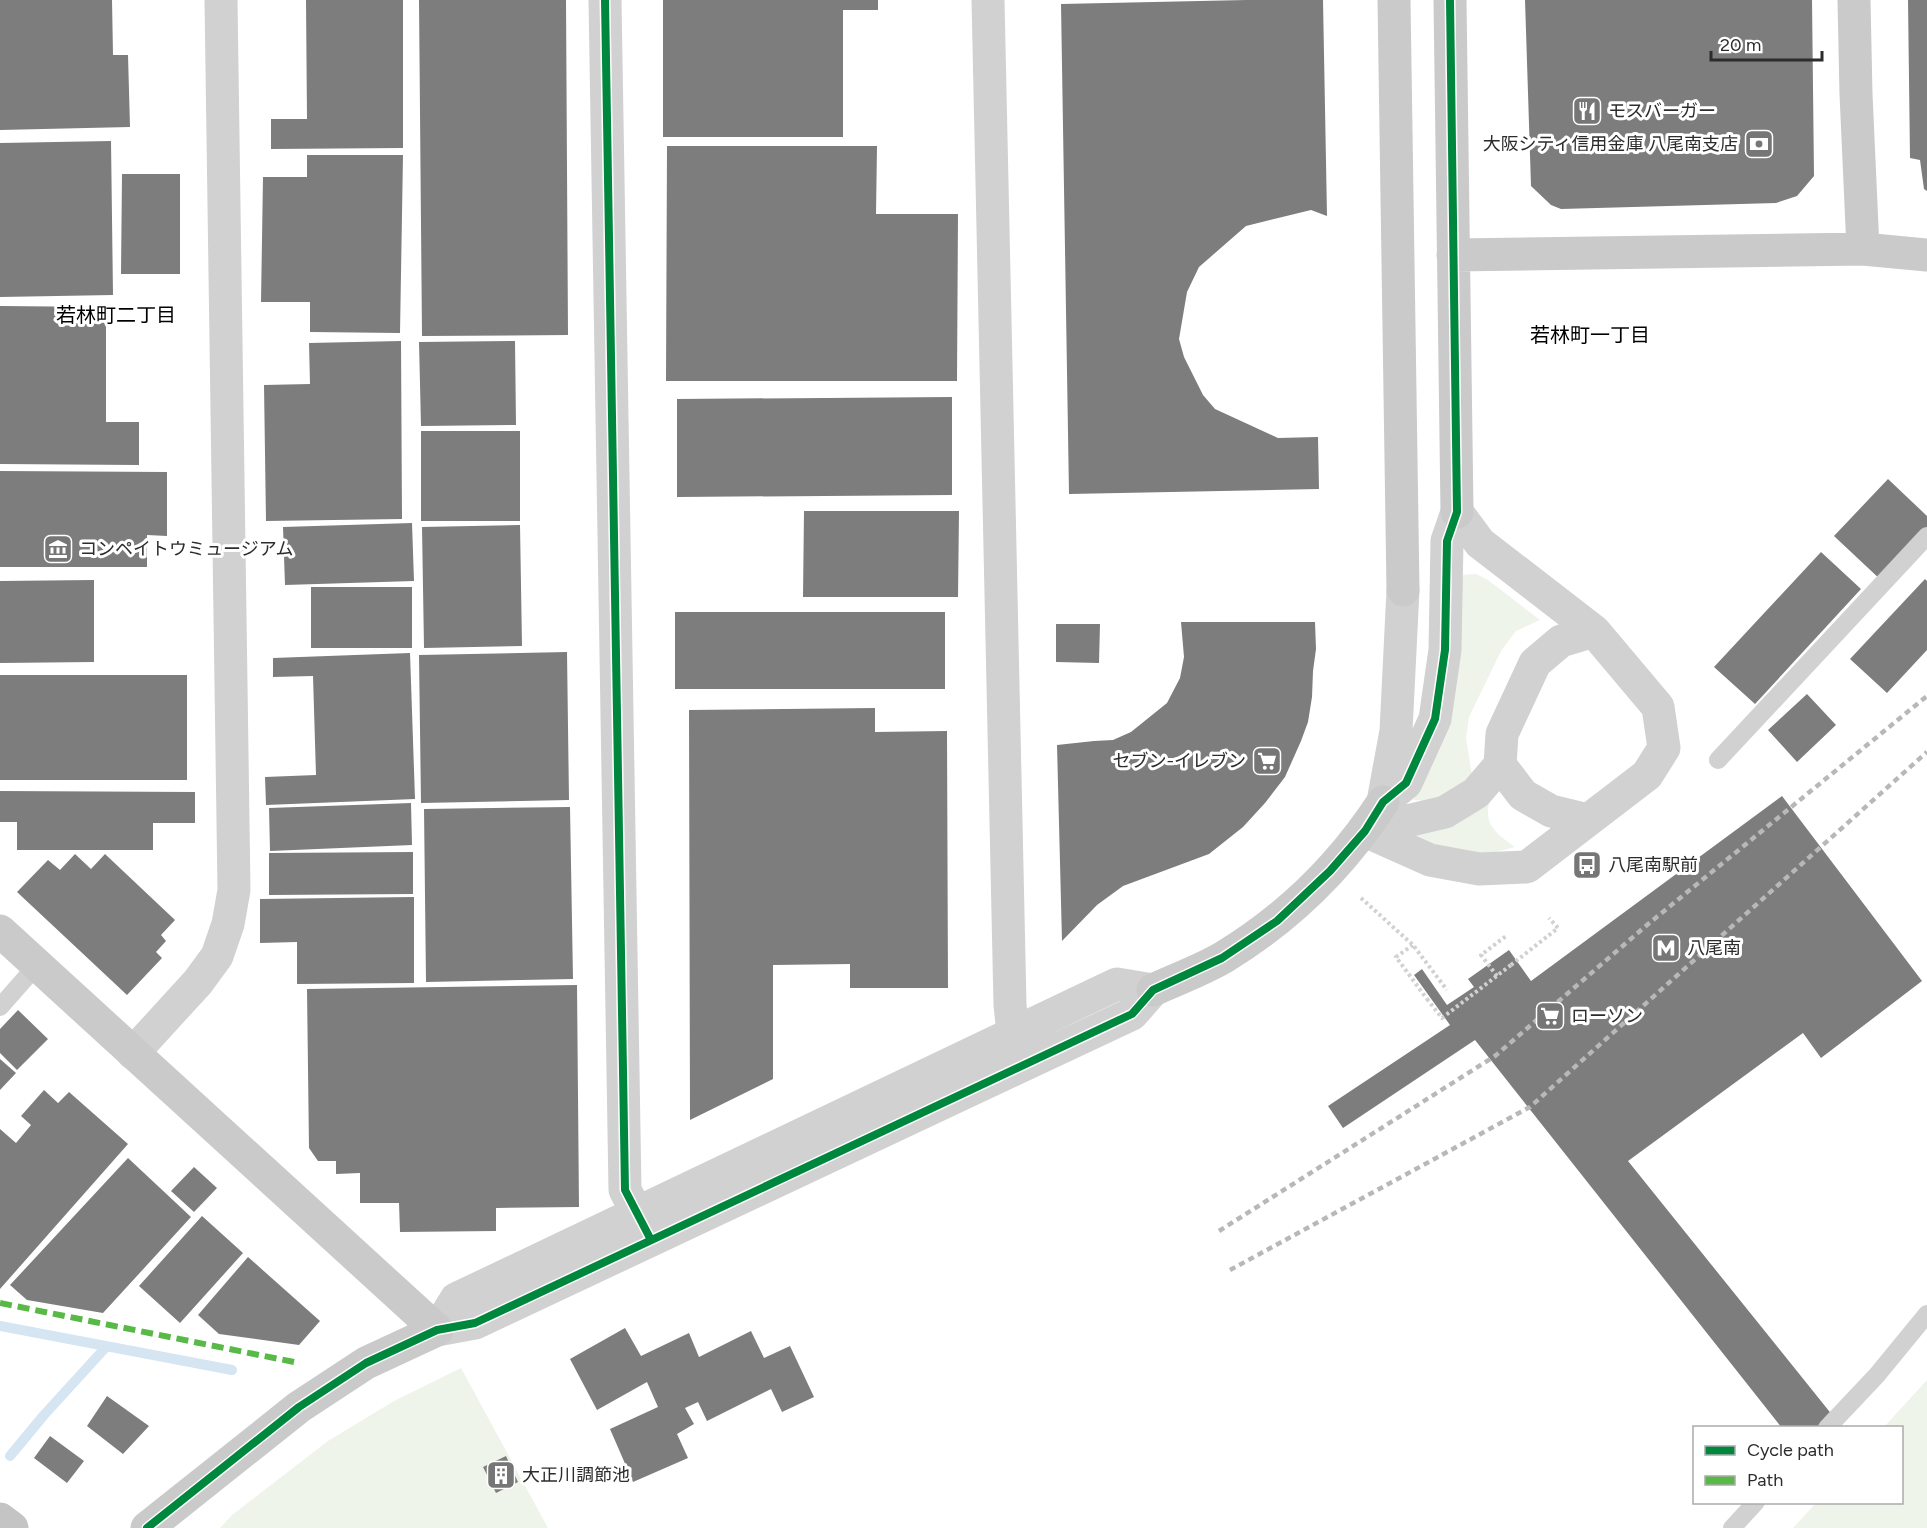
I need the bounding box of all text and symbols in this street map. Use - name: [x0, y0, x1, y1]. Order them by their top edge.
- scale bar: [1711, 24, 1822, 62]
- text: 20 m: [1720, 34, 1761, 56]
- restaurant icon: モスバーガー: [1571, 95, 1603, 127]
- place label: モスバーガー: [1608, 100, 1716, 122]
- bank icon: 大阪シティ信用金庫 八尾南支店: [1743, 128, 1775, 160]
- place label: 大阪シティ信用金庫 八尾南支店: [1483, 133, 1738, 155]
- district label: 若林町二丁目: [56, 303, 176, 327]
- district label: 若林町一丁目: [1530, 323, 1650, 347]
- museum icon: コンペイトウミュージアム: [42, 533, 74, 565]
- place label: コンペイトウミュージアム: [79, 538, 293, 560]
- supermarket icon: セブン-イレブン: [1251, 745, 1283, 777]
- place label: セブン-イレブン: [1112, 750, 1246, 772]
- bus stop icon: 八尾南駅前: [1571, 849, 1603, 881]
- place label: 八尾南駅前: [1608, 854, 1698, 876]
- metro station icon: 八尾南: [1650, 932, 1682, 964]
- place label: 八尾南: [1687, 937, 1741, 959]
- supermarket icon: ローソン: [1534, 1000, 1566, 1032]
- place label: ローソン: [1571, 1005, 1643, 1027]
- legend: [1693, 1426, 1903, 1504]
- text: Cycle path: [1747, 1439, 1834, 1461]
- building icon: 大正川調節池: [485, 1459, 517, 1491]
- place label: 大正川調節池: [522, 1464, 630, 1486]
- text: Path: [1747, 1469, 1783, 1491]

